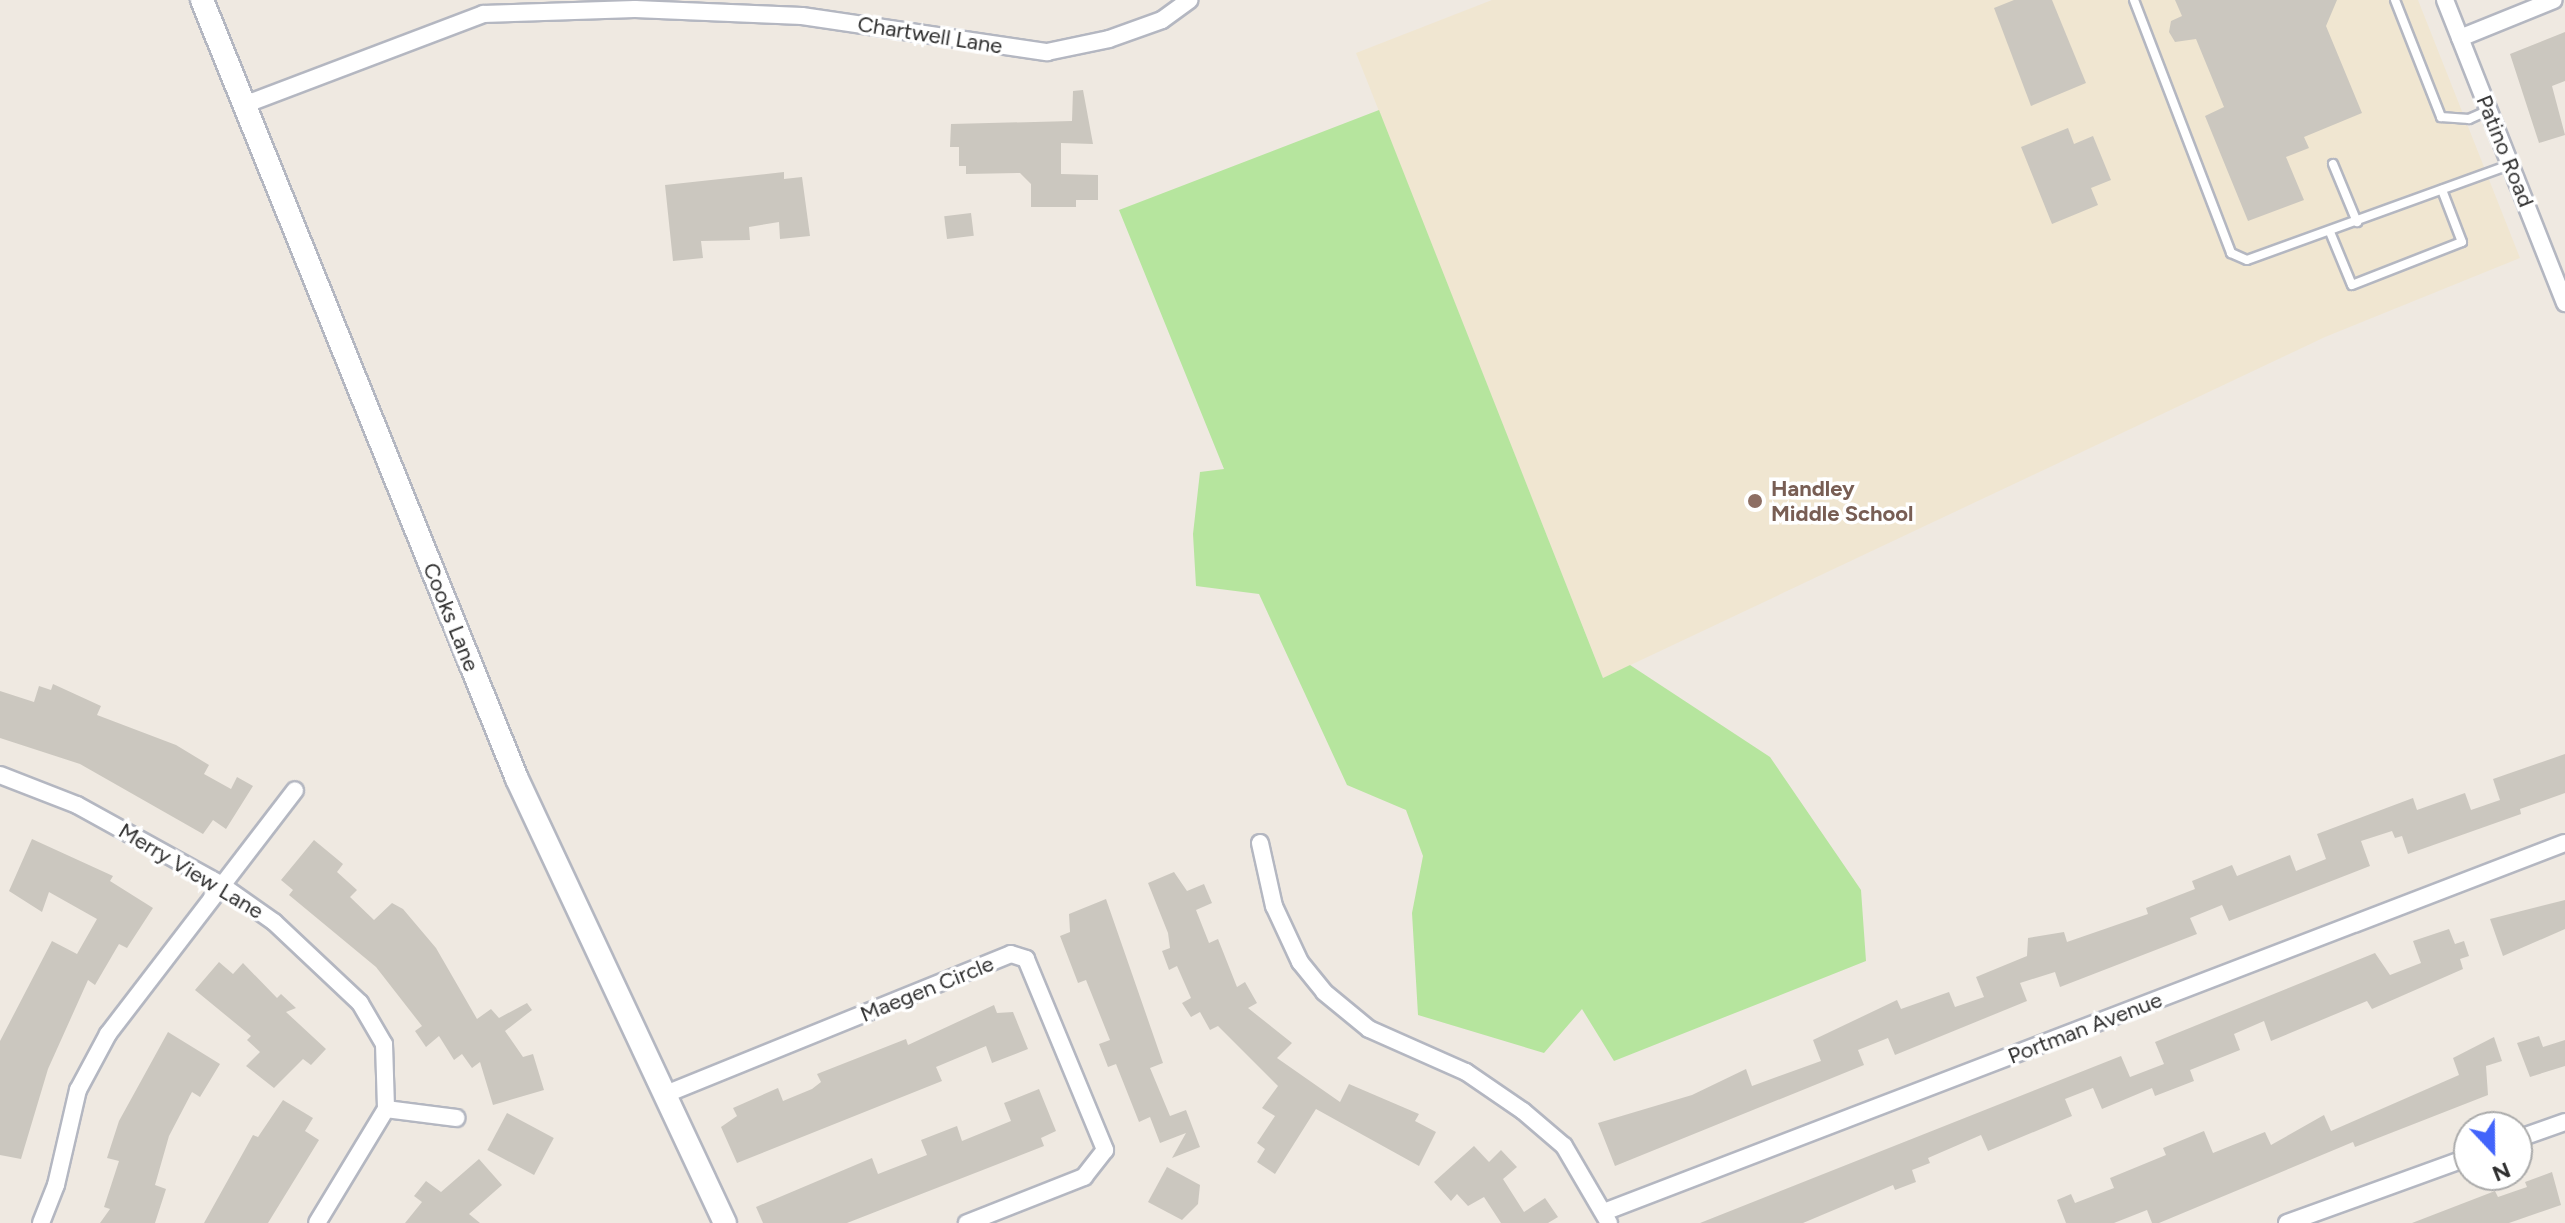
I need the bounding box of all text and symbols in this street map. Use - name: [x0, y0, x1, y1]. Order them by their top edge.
- street label: Chartwell Lane: [856, 11, 1004, 59]
- street label: Patino Road: [2471, 91, 2539, 211]
- place label: Handley Middle School: [1771, 475, 1914, 526]
- marker: Handley Middle School: [1746, 492, 1764, 510]
- street label: Cooks Lane: [417, 559, 485, 675]
- street label: Merry View Lane: [114, 817, 268, 925]
- street label: Maegen Circle: [856, 950, 998, 1028]
- street label: Portman Avenue: [2004, 986, 2166, 1070]
- north arrow: [2453, 1111, 2533, 1191]
- text: N: [2488, 1156, 2514, 1188]

